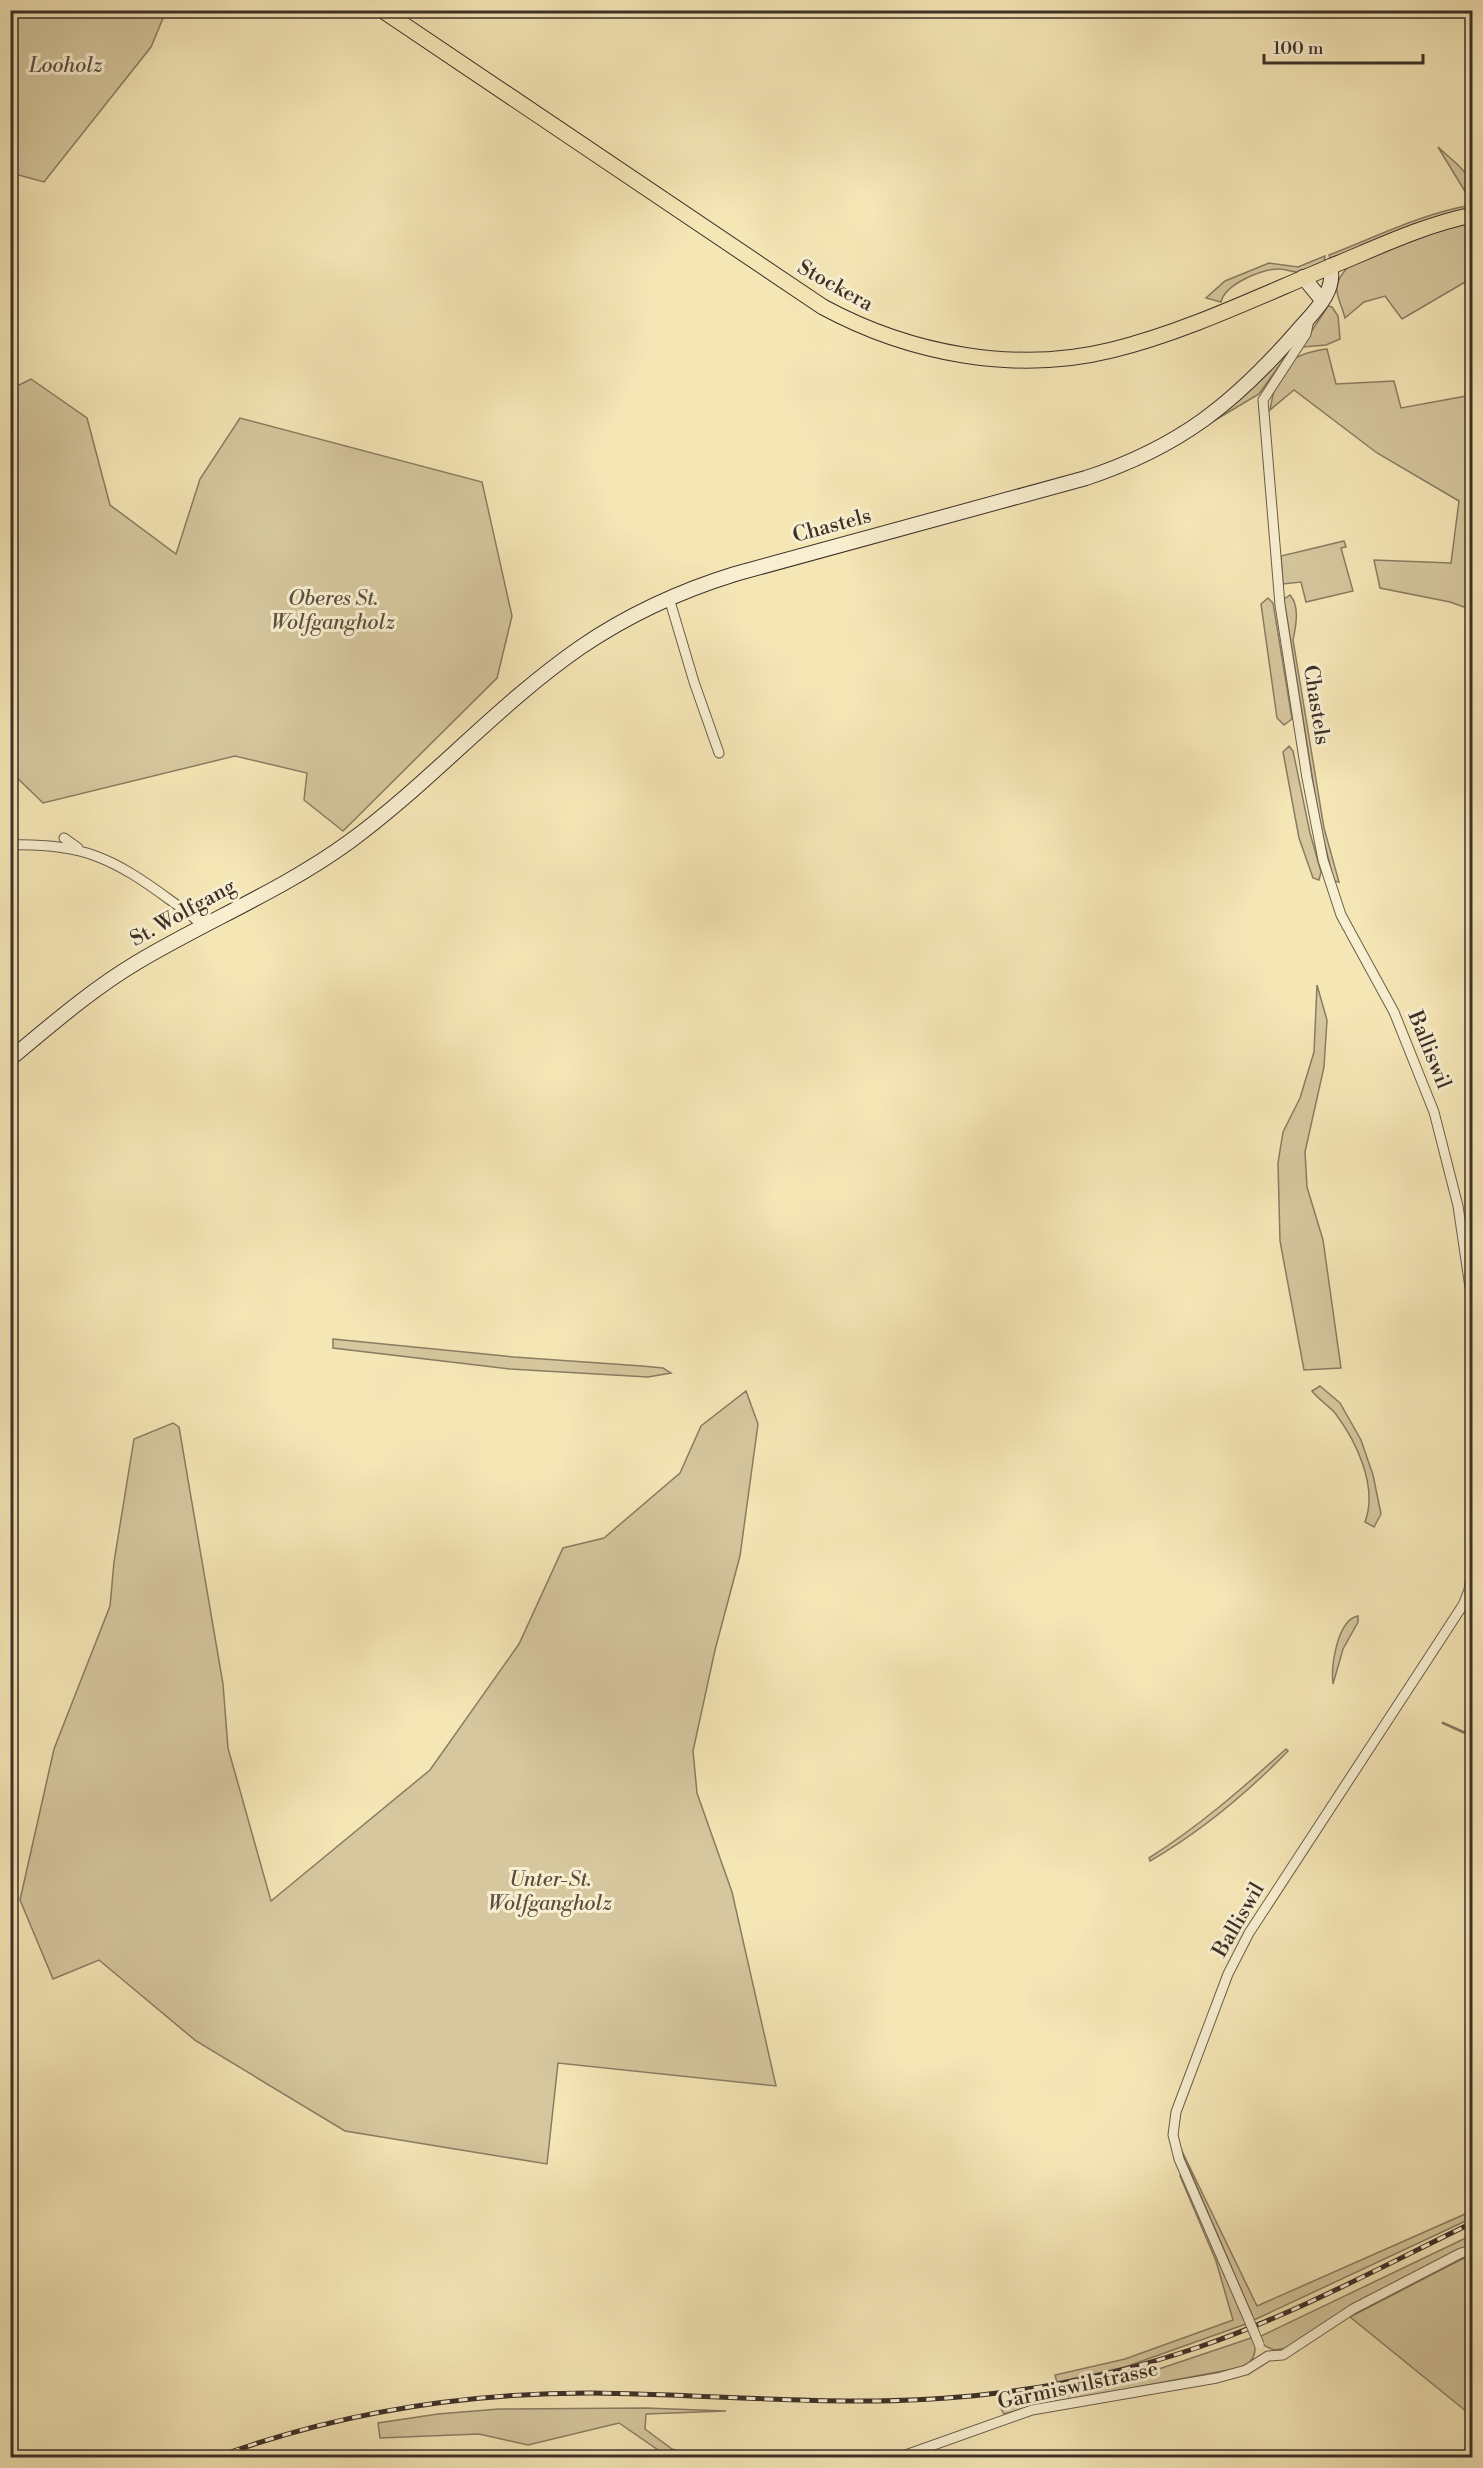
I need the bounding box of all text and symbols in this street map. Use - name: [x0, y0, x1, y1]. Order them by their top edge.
- scale bar: [1264, 27, 1423, 65]
- text: 100 m: [1273, 37, 1324, 60]
- park label: Looholz: [28, 53, 103, 79]
- street label: Stockera: [793, 255, 878, 318]
- street label: Chastels: [790, 503, 874, 549]
- park label: Oberes St. Wolfgangholz: [271, 586, 395, 636]
- street label: Chastels: [1297, 663, 1335, 747]
- street label: St. Wolfgang: [126, 873, 240, 953]
- street label: Balliswil: [1401, 1006, 1456, 1093]
- park label: Unter-St. Wolfgangholz: [488, 1867, 612, 1917]
- street label: Balliswil: [1207, 1878, 1271, 1963]
- street label: Garmiswilstrasse: [995, 2356, 1161, 2416]

